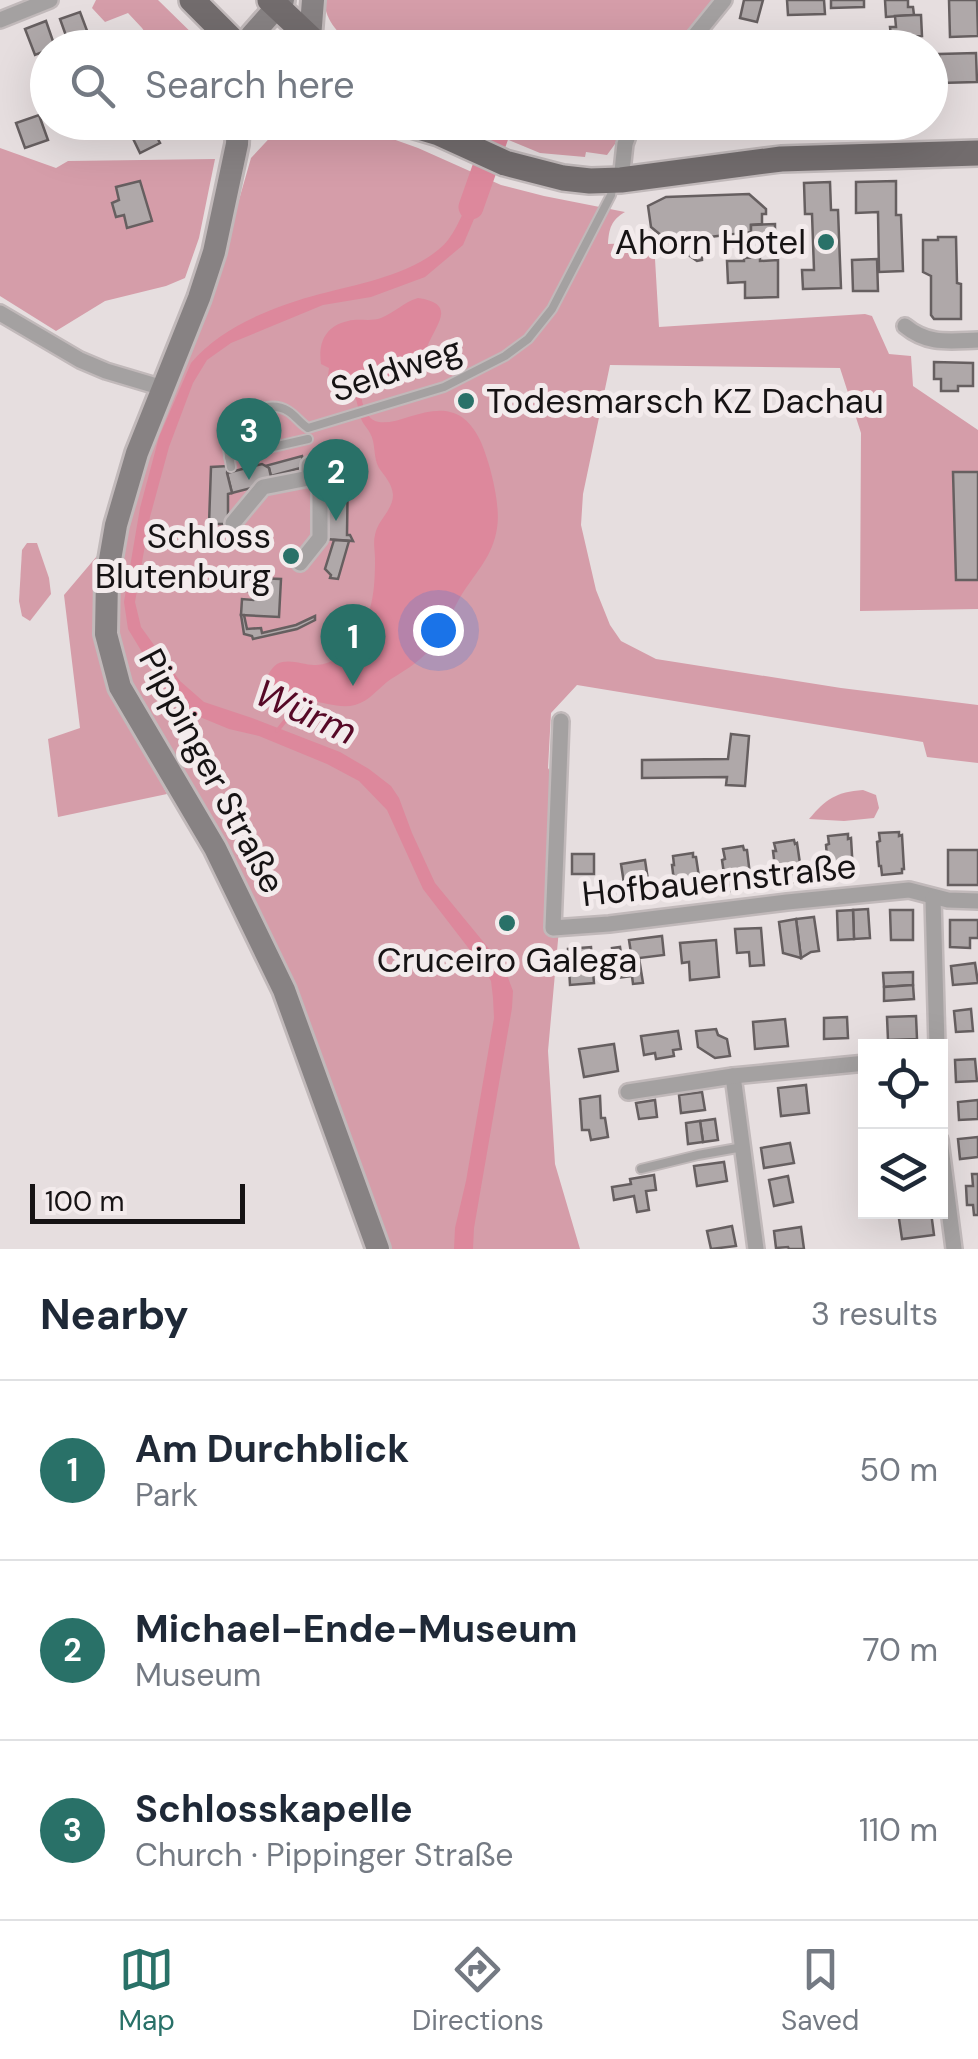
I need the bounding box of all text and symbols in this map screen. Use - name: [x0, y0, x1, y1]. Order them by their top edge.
- search box: [30, 30, 948, 140]
- icon: search: [65, 58, 120, 113]
- text: Search here: [145, 60, 355, 110]
- place label: Ahorn Hotel: [615, 219, 806, 265]
- marker: Ahorn Hotel: [815, 231, 837, 253]
- street label: Seldweg: [325, 325, 467, 413]
- place label: Todesmarsch KZ Dachau: [486, 378, 884, 424]
- marker: Todesmarsch KZ Dachau: [455, 390, 477, 412]
- pin: 3: [216, 398, 282, 480]
- pin: 2: [304, 438, 368, 521]
- place label: Schloss Blutenburg: [95, 513, 271, 599]
- marker: Schloss Blutenburg: [280, 545, 302, 567]
- pin: 1: [320, 604, 386, 686]
- your location: [413, 605, 464, 656]
- street label: Pippinger Straße: [128, 641, 296, 901]
- water label: Würm: [247, 668, 365, 756]
- street label: Hofbauernstraße: [580, 843, 858, 917]
- marker: Cruceiro Galega: [496, 912, 518, 934]
- place label: Cruceiro Galega: [377, 937, 637, 983]
- map controls: [858, 1039, 948, 1219]
- button: locate: [858, 1039, 948, 1129]
- button: layers: [858, 1129, 948, 1219]
- scale bar: [30, 1179, 245, 1224]
- text: 100 m: [45, 1183, 124, 1220]
- text: Nearby: [40, 1287, 189, 1342]
- text: 3 results: [811, 1293, 938, 1335]
- text: Am Durchblick: [135, 1424, 409, 1474]
- text: 1: [67, 1449, 78, 1491]
- text: 50 m: [860, 1449, 938, 1491]
- text: Park: [135, 1474, 198, 1516]
- text: Michael-Ende-Museum: [135, 1604, 577, 1654]
- text: 2: [63, 1629, 82, 1671]
- text: 70 m: [862, 1629, 938, 1671]
- text: Museum: [135, 1654, 261, 1696]
- text: Schlosskapelle: [135, 1784, 413, 1834]
- text: 3: [63, 1809, 82, 1851]
- text: 110 m: [859, 1809, 938, 1851]
- text: Church · Pippinger Straße: [135, 1834, 513, 1876]
- tab: Map: [119, 1942, 175, 2039]
- tab: Directions: [412, 1942, 544, 2039]
- tab: Saved: [781, 1942, 859, 2039]

